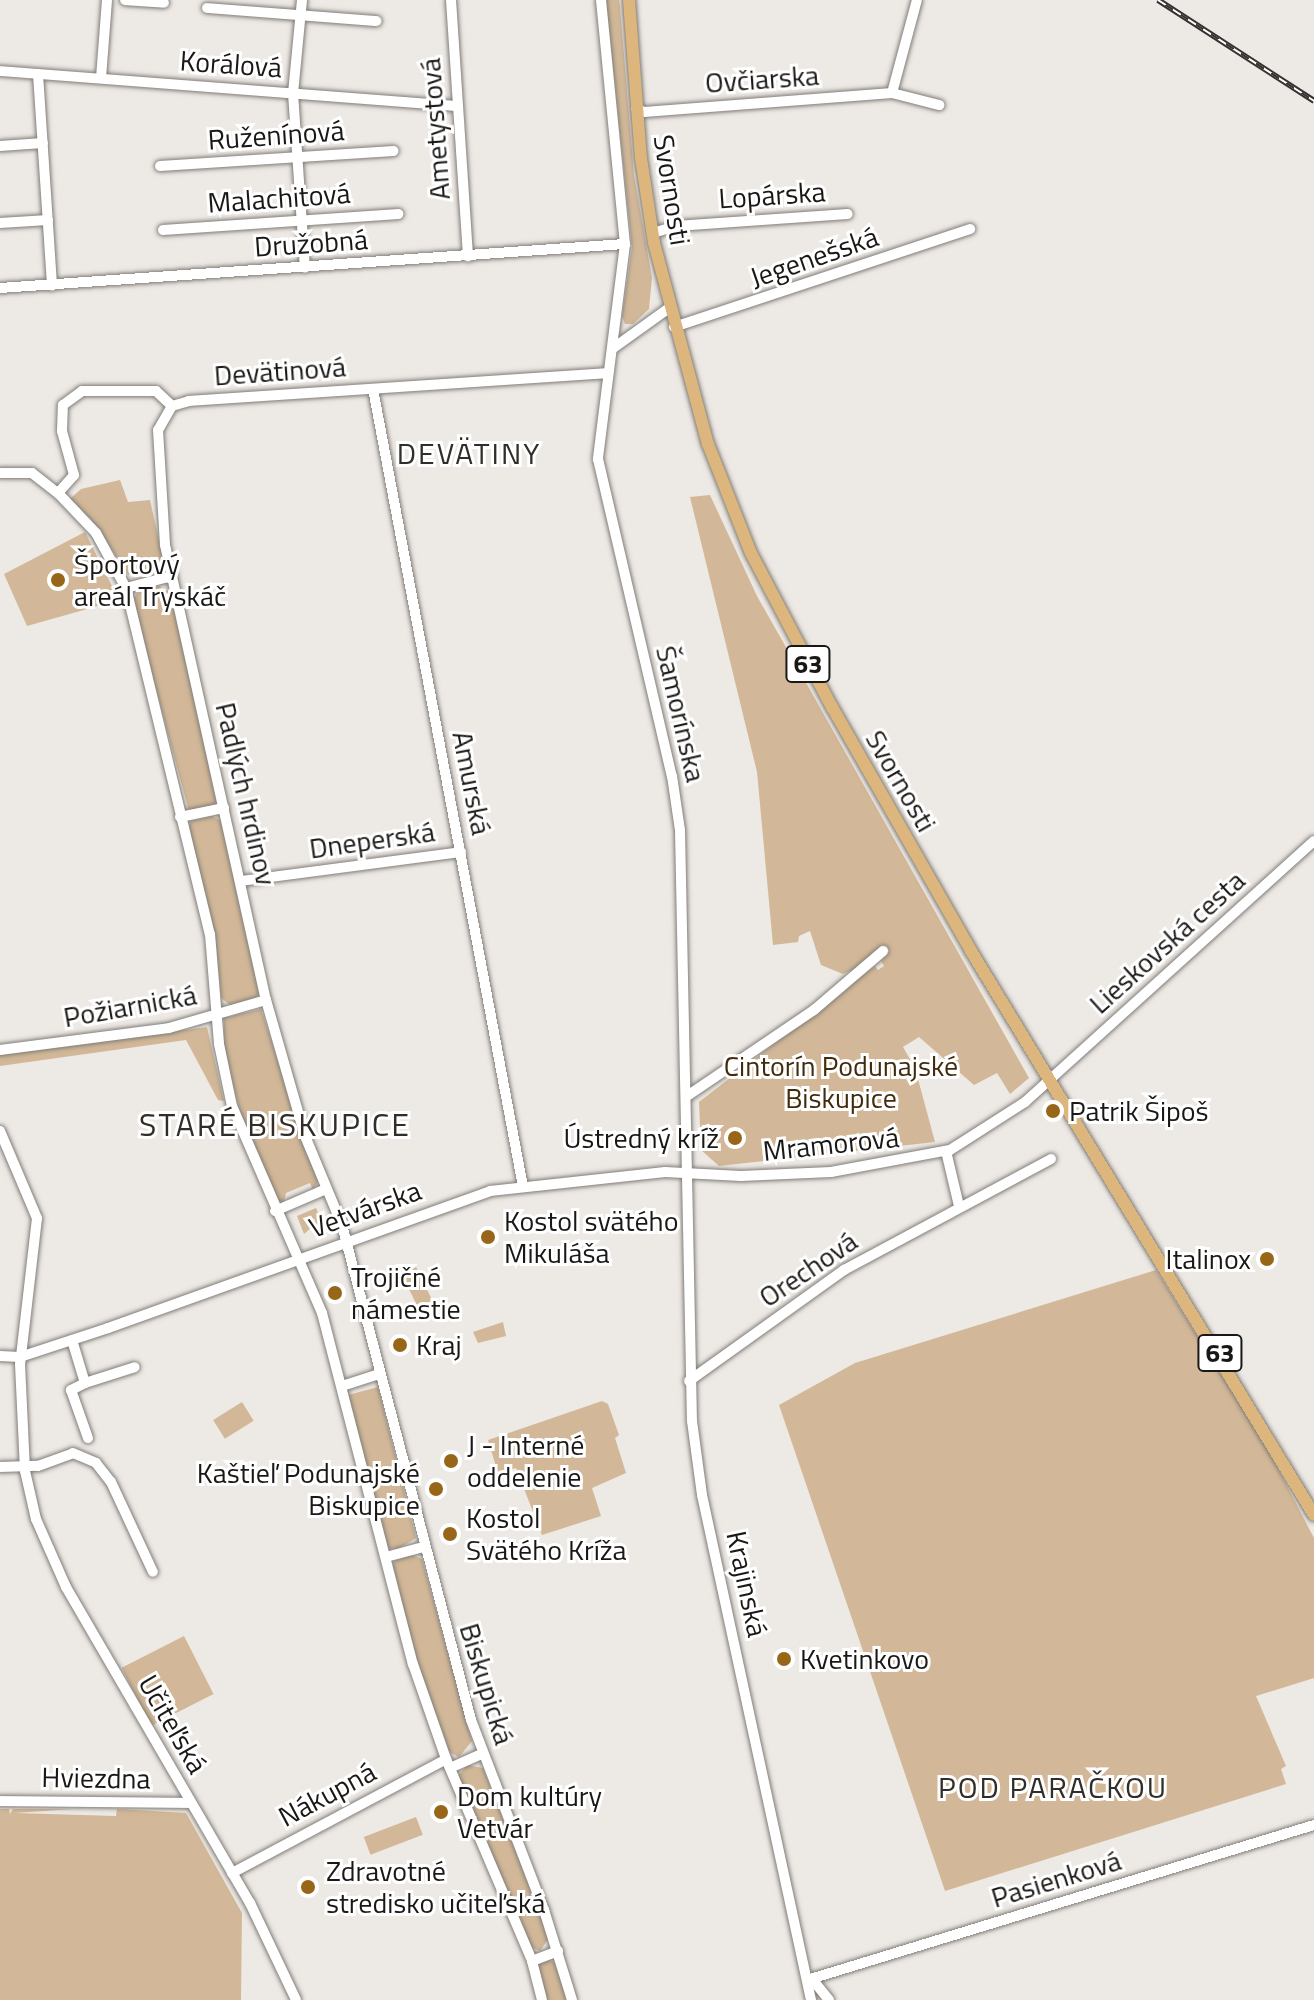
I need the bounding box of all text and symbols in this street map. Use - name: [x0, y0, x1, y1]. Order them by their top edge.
- street label: Korálová: [179, 44, 283, 84]
- street label: Ametystová: [413, 57, 457, 201]
- street label: Ovčiarska: [704, 58, 820, 100]
- street label: Ruženínová: [207, 113, 345, 157]
- street label: Svornosti: [647, 132, 697, 248]
- street label: Lopárska: [718, 175, 826, 215]
- street label: Malachitová: [206, 176, 352, 220]
- street label: Jegenešská: [746, 219, 882, 295]
- street label: Družobná: [253, 222, 369, 264]
- street label: Devätinová: [213, 350, 347, 392]
- district label: DEVÄTINY: [397, 435, 541, 471]
- place label: Športový areál Tryskáč: [74, 547, 226, 613]
- marker: Športový areál Tryskáč: [49, 571, 67, 589]
- road number: 63: [784, 642, 832, 686]
- street label: Šamorínska: [649, 643, 713, 785]
- street label: Padlých hrdinov: [209, 699, 283, 889]
- street label: Svornosti: [859, 724, 943, 838]
- street label: Amurská: [445, 728, 499, 838]
- street label: Dneperská: [307, 815, 437, 865]
- street label: Lieskovská cesta: [1082, 864, 1252, 1020]
- street label: Požiarnická: [61, 978, 199, 1034]
- park label: Cintorín Podunajské Biskupice: [724, 1049, 958, 1115]
- place label: Patrik Šipoš: [1069, 1094, 1209, 1128]
- marker: Patrik Šipoš: [1044, 1102, 1062, 1120]
- district label: STARÉ BISKUPICE: [139, 1105, 411, 1143]
- street label: Mramorová: [761, 1120, 901, 1168]
- place label: Ústredný kríž: [563, 1121, 719, 1155]
- marker: Ústredný kríž: [726, 1129, 744, 1147]
- street label: Vetvárska: [304, 1173, 426, 1245]
- place label: Kostol svätého Mikuláša: [504, 1204, 678, 1270]
- street label: Orechová: [753, 1224, 863, 1314]
- marker: Kostol svätého Mikuláša: [479, 1228, 497, 1246]
- place label: Italinox: [1166, 1242, 1251, 1276]
- marker: Italinox: [1258, 1250, 1276, 1268]
- place label: Trojičné námestie: [351, 1260, 461, 1326]
- marker: Trojičné námestie: [326, 1284, 344, 1302]
- place label: Kraj: [416, 1328, 462, 1362]
- road number: 63: [1196, 1331, 1244, 1375]
- marker: Kraj: [391, 1336, 409, 1354]
- place label: J - Interné oddelenie: [467, 1428, 584, 1494]
- marker: J - Interné oddelenie: [442, 1452, 460, 1470]
- place label: Kaštieľ Podunajské Biskupice: [197, 1456, 420, 1522]
- marker: Kaštieľ Podunajské Biskupice: [427, 1480, 445, 1498]
- place label: Kostol Svätého Kríža: [466, 1501, 627, 1567]
- marker: Kostol Svätého Kríža: [441, 1525, 459, 1543]
- street label: Krajinská: [719, 1528, 775, 1640]
- street label: Biskupická: [453, 1619, 521, 1749]
- place label: Kvetinkovo: [800, 1642, 929, 1676]
- marker: Kvetinkovo: [775, 1650, 793, 1668]
- street label: Učiteľská: [131, 1669, 215, 1779]
- street label: Nákupná: [273, 1755, 381, 1833]
- street label: Hviezdna: [41, 1760, 151, 1796]
- district label: POD PARAČKOU: [938, 1769, 1168, 1805]
- place label: Dom kultúry Vetvár: [457, 1779, 602, 1845]
- marker: Dom kultúry Vetvár: [432, 1803, 450, 1821]
- street label: Pasienková: [987, 1843, 1125, 1915]
- place label: Zdravotné stredisko učiteľská: [326, 1854, 545, 1920]
- marker: Zdravotné stredisko učiteľská: [297, 1876, 319, 1898]

